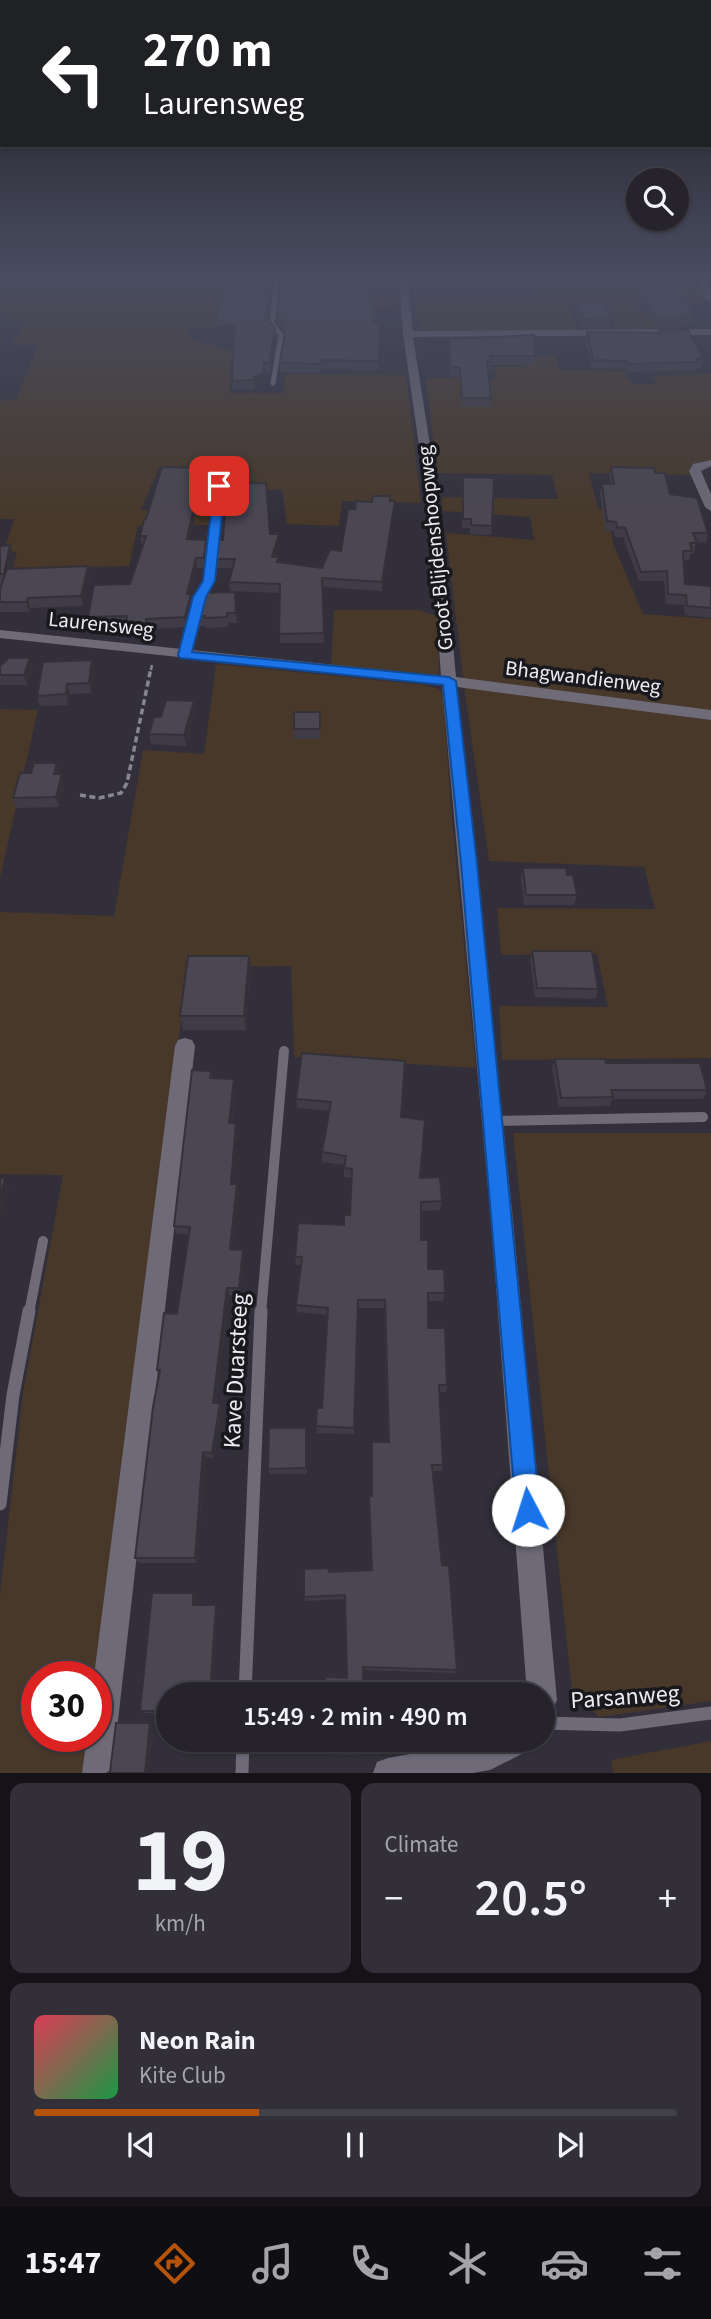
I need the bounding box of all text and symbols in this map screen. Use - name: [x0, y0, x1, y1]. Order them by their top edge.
- text: 270 m: [143, 16, 272, 86]
- icon: left: [28, 28, 119, 119]
- text: Laurensweg: [143, 81, 304, 127]
- map controls: [626, 168, 689, 231]
- button: search: [626, 168, 689, 231]
- street label: Groot Blijdenshoopweg: [409, 444, 461, 652]
- pin: [189, 456, 249, 516]
- icon: arrive: [200, 467, 238, 505]
- street label: Laurensweg: [47, 604, 156, 644]
- street label: Bhagwandienweg: [504, 653, 663, 701]
- street label: Kave Duarsteeg: [214, 1293, 258, 1449]
- position arrow: [491, 1473, 565, 1547]
- speed limit sign: 30: [21, 1661, 112, 1752]
- street label: Parsanweg: [569, 1676, 681, 1718]
- text: 15:49 · 2 min · 490 m: [243, 1698, 468, 1735]
- text: 19: [132, 1797, 228, 1926]
- text: Climate: [385, 1828, 458, 1861]
- text: 20.5°: [475, 1862, 587, 1936]
- text: −: [385, 1872, 403, 1926]
- text: +: [658, 1872, 677, 1926]
- text: km/h: [155, 1907, 206, 1940]
- text: Neon Rain: [139, 2022, 256, 2059]
- text: Kite Club: [139, 2059, 226, 2092]
- icon: previous: [122, 2126, 160, 2164]
- icon: pause: [336, 2126, 374, 2164]
- icon: next: [551, 2126, 589, 2164]
- icon: directions: [150, 2239, 199, 2288]
- icon: music: [248, 2239, 297, 2288]
- icon: phone: [345, 2239, 394, 2288]
- icon: climate: [443, 2239, 492, 2288]
- icon: car: [540, 2239, 589, 2288]
- icon: filters: [638, 2239, 687, 2288]
- text: 15:47: [24, 2240, 101, 2286]

